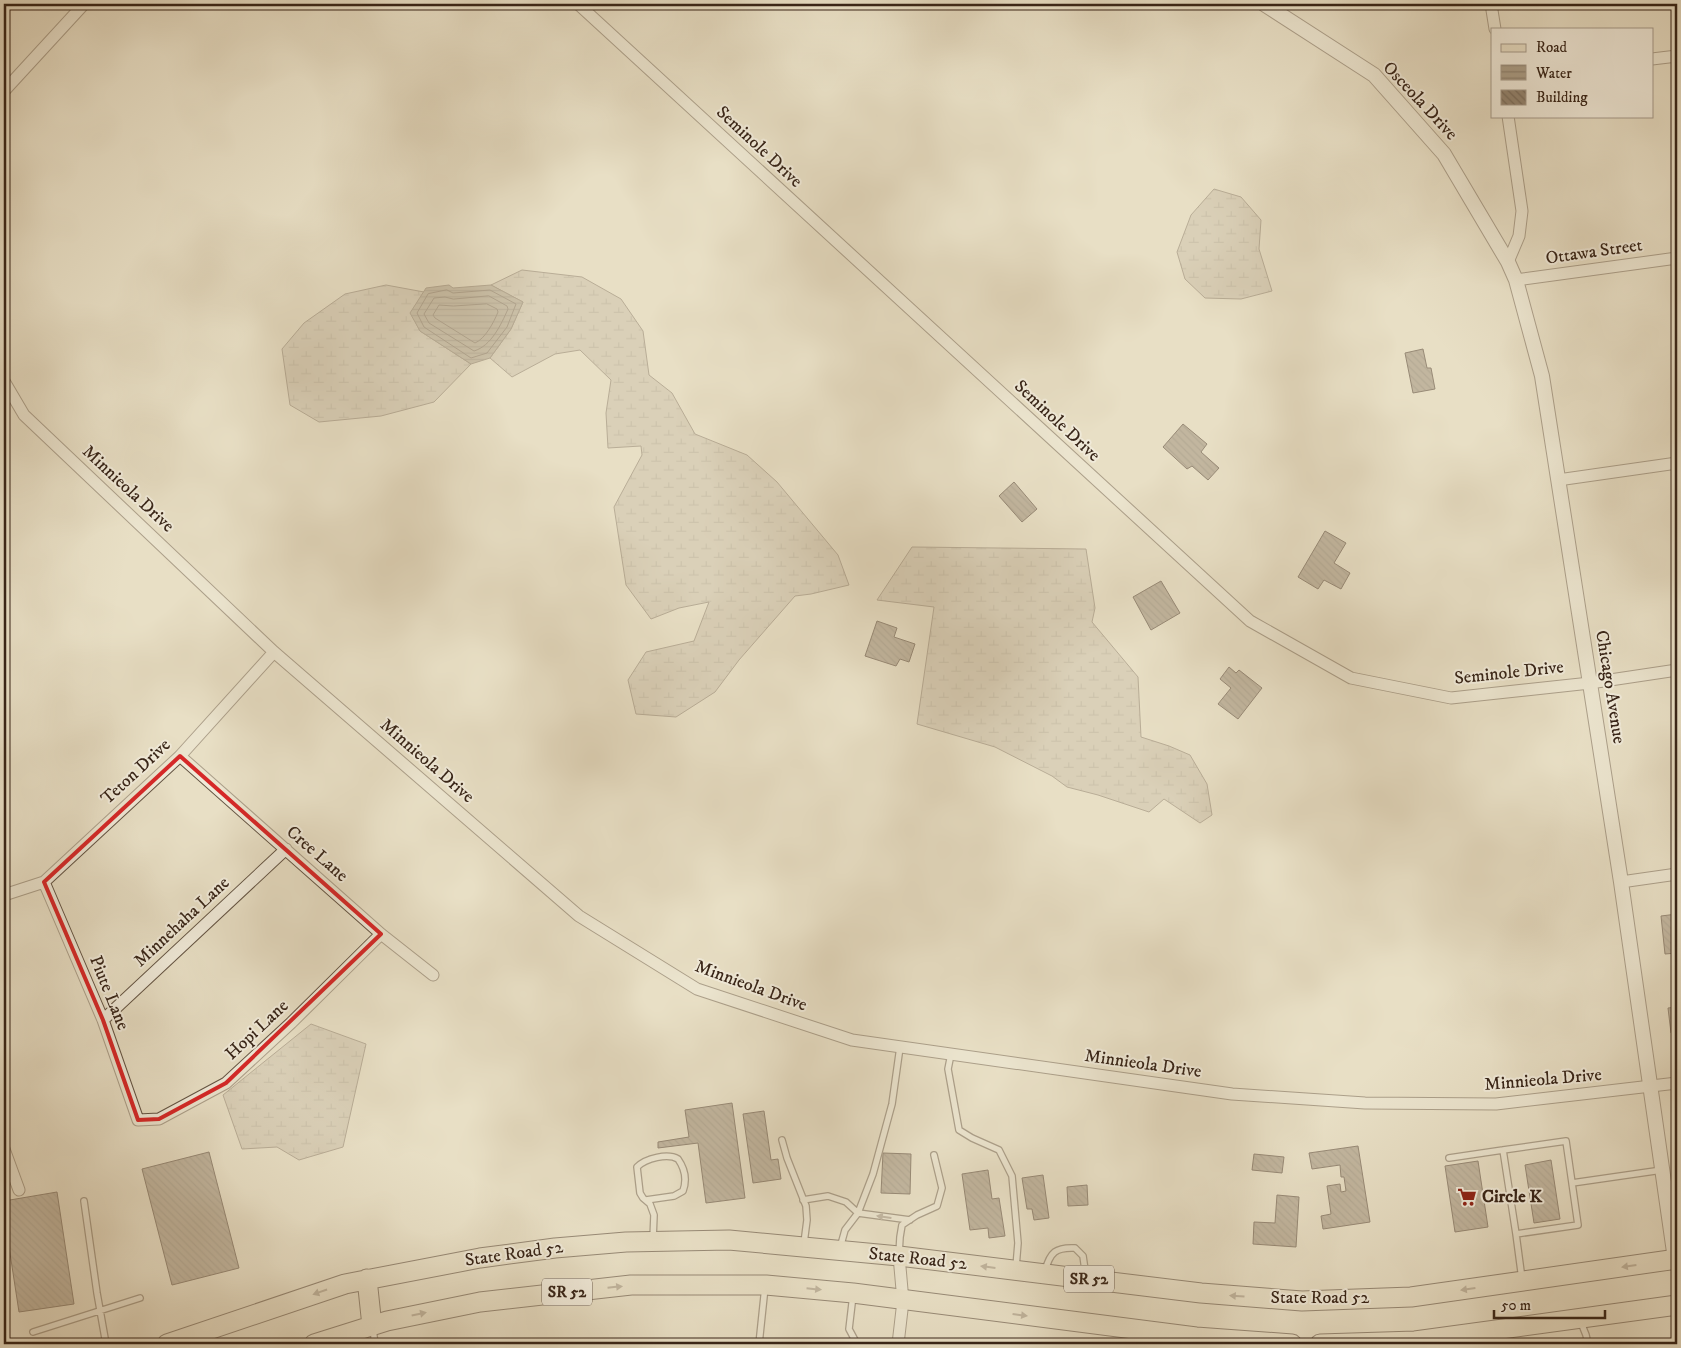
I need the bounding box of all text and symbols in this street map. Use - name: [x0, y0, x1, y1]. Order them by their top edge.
- legend: [1491, 28, 1654, 118]
- text: Road: [1536, 38, 1568, 57]
- street label: Osceola Drive: [1378, 57, 1462, 145]
- text: Water: [1535, 64, 1572, 83]
- text: Building: [1536, 88, 1588, 107]
- street label: Seminole Drive: [711, 102, 807, 192]
- street label: Ottawa Street: [1544, 234, 1644, 270]
- street label: Seminole Drive: [1009, 376, 1105, 466]
- street label: Minnieola Drive: [77, 441, 179, 537]
- street label: Chicago Avenue: [1590, 629, 1630, 745]
- street label: Seminole Drive: [1453, 656, 1565, 690]
- street label: Minnieola Drive: [375, 714, 479, 808]
- street label: Teton Drive: [97, 734, 175, 810]
- street label: Cree Lane: [282, 821, 352, 887]
- street label: Minnehaha Lane: [130, 872, 234, 972]
- street label: Piute Lane: [84, 953, 134, 1033]
- street label: Minnieola Drive: [692, 956, 810, 1016]
- street label: Hopi Lane: [221, 995, 293, 1065]
- street label: Minnieola Drive: [1083, 1045, 1203, 1083]
- street label: Minnieola Drive: [1483, 1064, 1603, 1096]
- supermarket icon: Circle K: [1456, 1186, 1478, 1208]
- place label: Circle K: [1482, 1186, 1543, 1208]
- one-way arrow: [876, 1212, 892, 1220]
- street label: State Road 52: [464, 1236, 565, 1272]
- street label: State Road 52: [868, 1243, 968, 1275]
- one-way arrow: [1621, 1262, 1637, 1270]
- one-way arrow: [980, 1263, 996, 1271]
- road number: SR 52: [1064, 1266, 1114, 1292]
- road number: SR 52: [542, 1278, 592, 1305]
- one-way arrow: [607, 1283, 623, 1291]
- one-way arrow: [806, 1285, 822, 1293]
- one-way arrow: [1460, 1285, 1476, 1293]
- street label: State Road 52: [1271, 1287, 1370, 1309]
- one-way arrow: [312, 1288, 327, 1296]
- scale bar: [1494, 1288, 1605, 1320]
- one-way arrow: [1228, 1292, 1244, 1300]
- text: 50 m: [1501, 1296, 1531, 1315]
- one-way arrow: [412, 1310, 428, 1318]
- one-way arrow: [1013, 1311, 1029, 1319]

